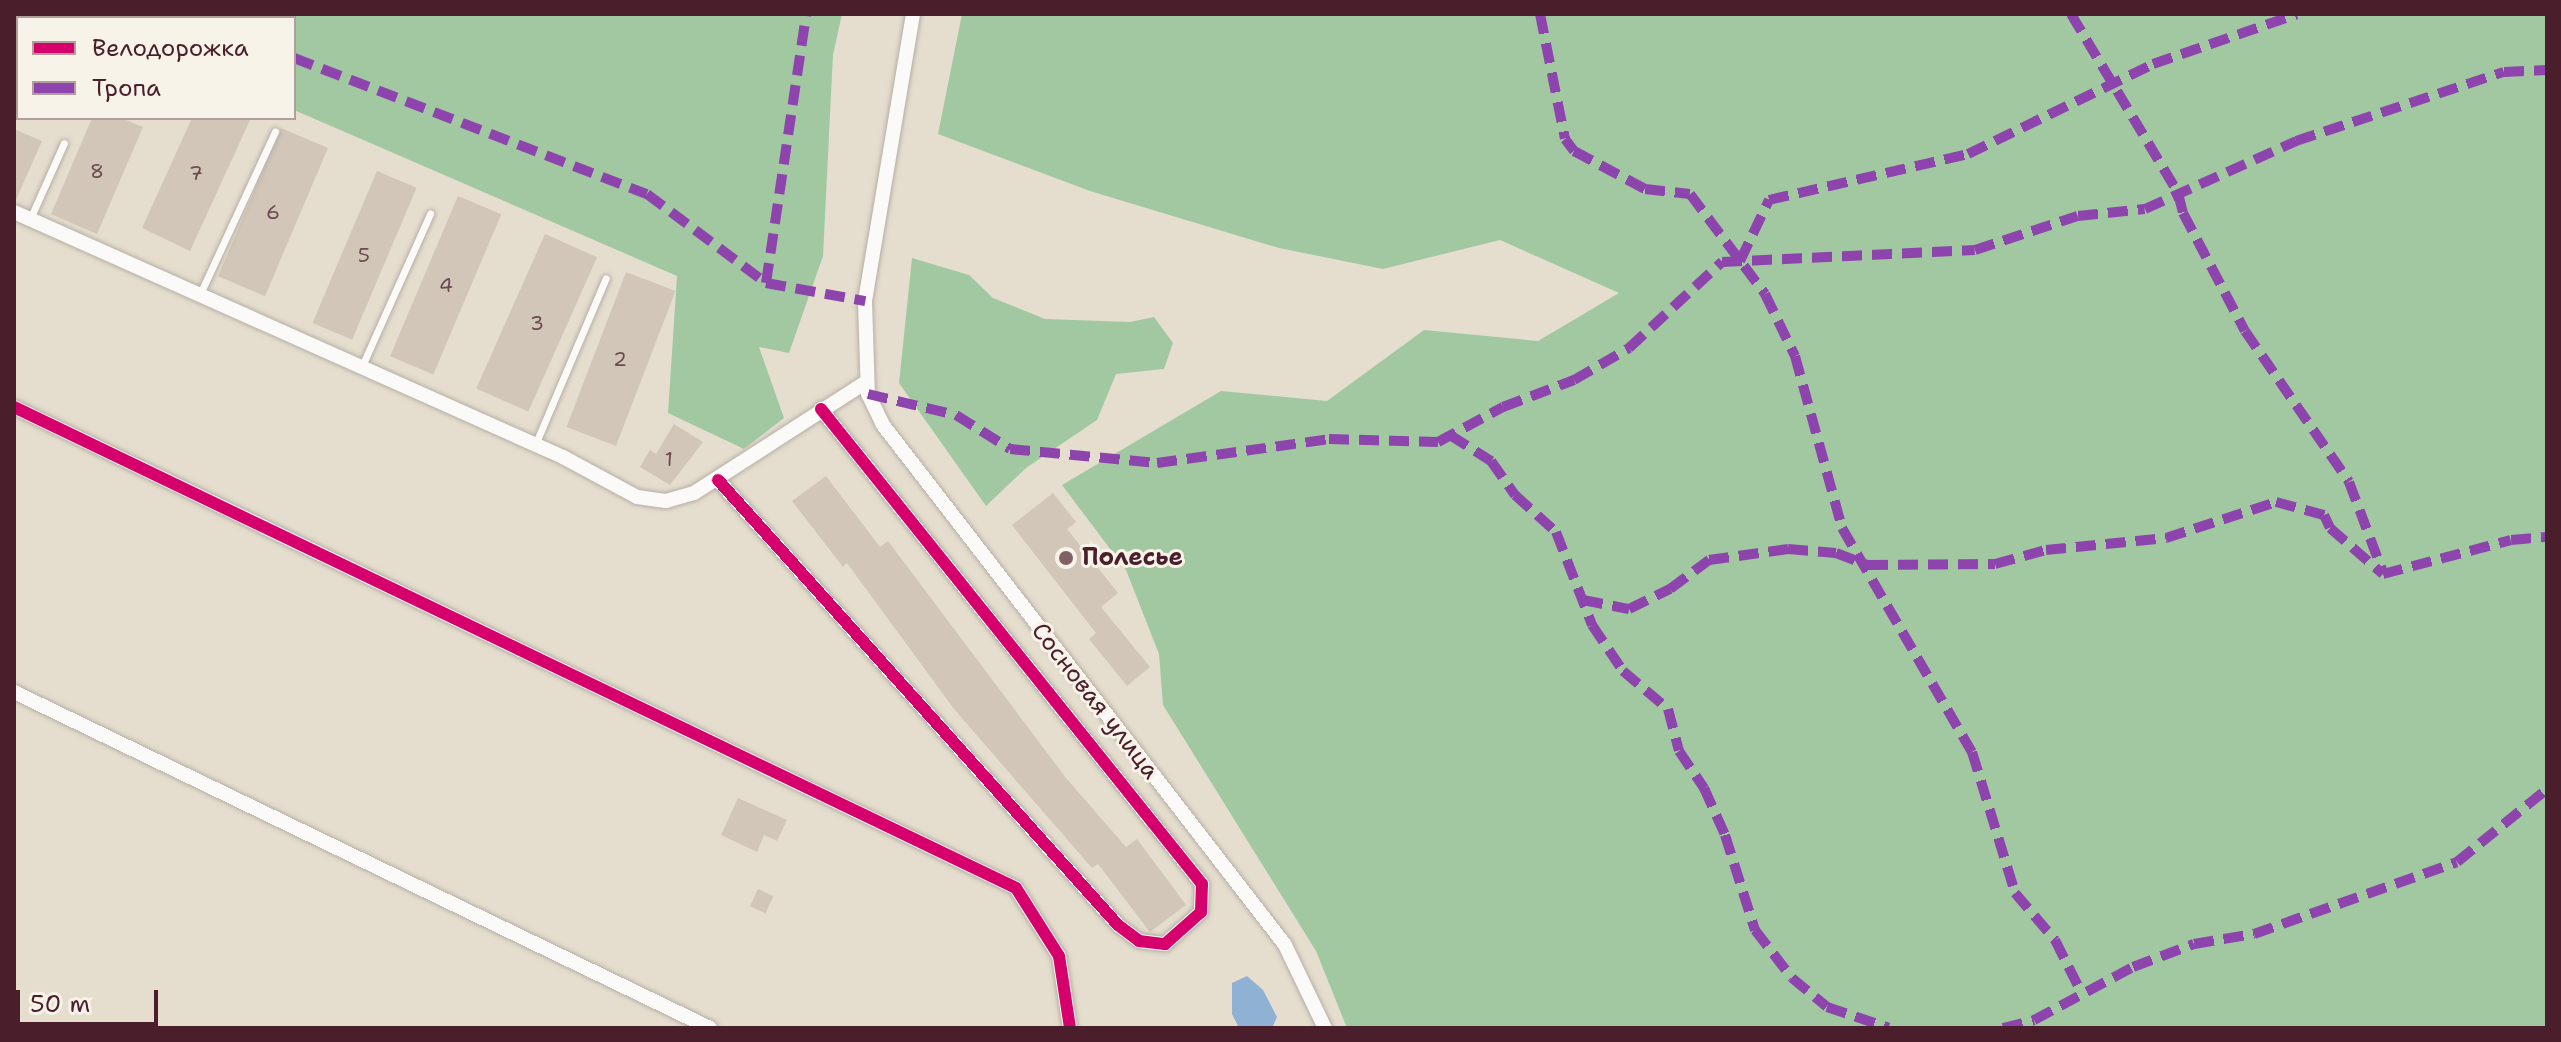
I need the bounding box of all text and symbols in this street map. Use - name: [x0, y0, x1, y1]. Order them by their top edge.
- legend: [16, 16, 296, 120]
- text: Велодорожка: [92, 32, 249, 64]
- text: Тропа: [92, 72, 161, 104]
- house number: 8: [90, 159, 104, 183]
- house number: 7: [189, 161, 203, 185]
- house number: 6: [266, 200, 280, 224]
- house number: 5: [358, 243, 370, 267]
- house number: 4: [439, 273, 453, 297]
- house number: 3: [530, 311, 544, 335]
- house number: 2: [613, 347, 627, 371]
- house number: 1: [665, 447, 673, 471]
- place label: Полесье: [1082, 544, 1183, 572]
- marker: Полесье: [1057, 549, 1075, 567]
- street label: Сосновая улица: [1025, 617, 1165, 785]
- scale bar: [20, 974, 162, 1024]
- text: 50 m: [30, 988, 90, 1020]

